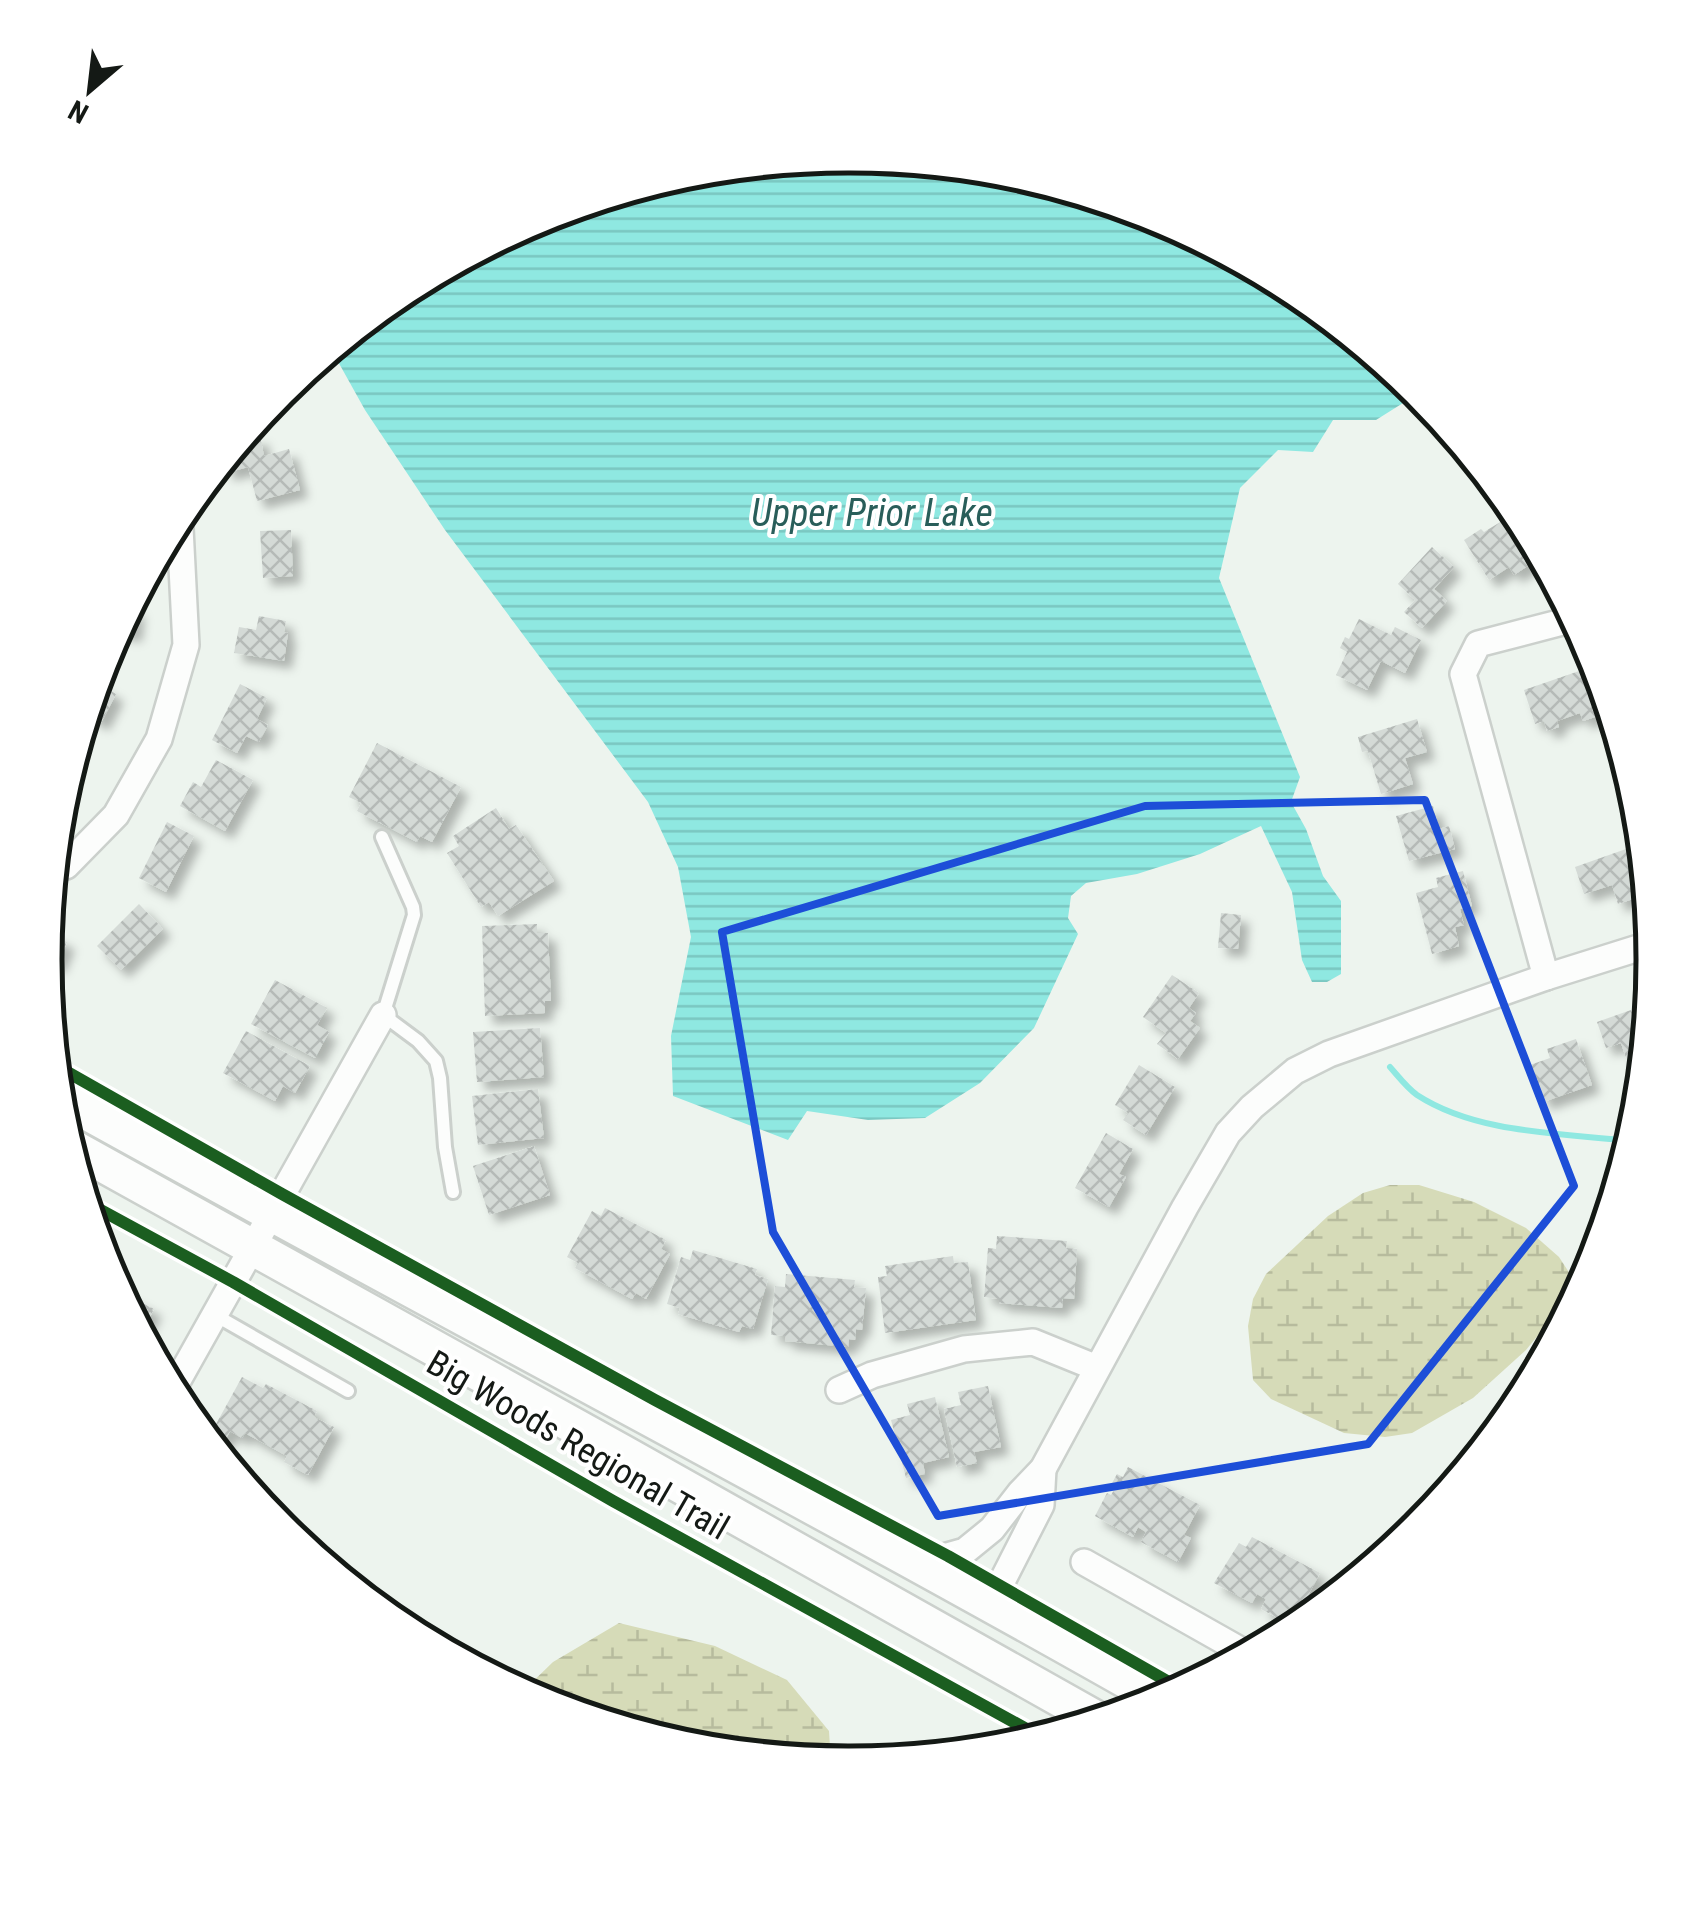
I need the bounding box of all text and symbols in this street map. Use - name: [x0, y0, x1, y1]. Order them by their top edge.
- north arrow: [40, 40, 140, 140]
- text: N: [63, 93, 94, 130]
- water label: Upper Prior Lake: [751, 491, 993, 535]
- street label: Big Woods Regional Trail: [420, 1342, 736, 1549]

